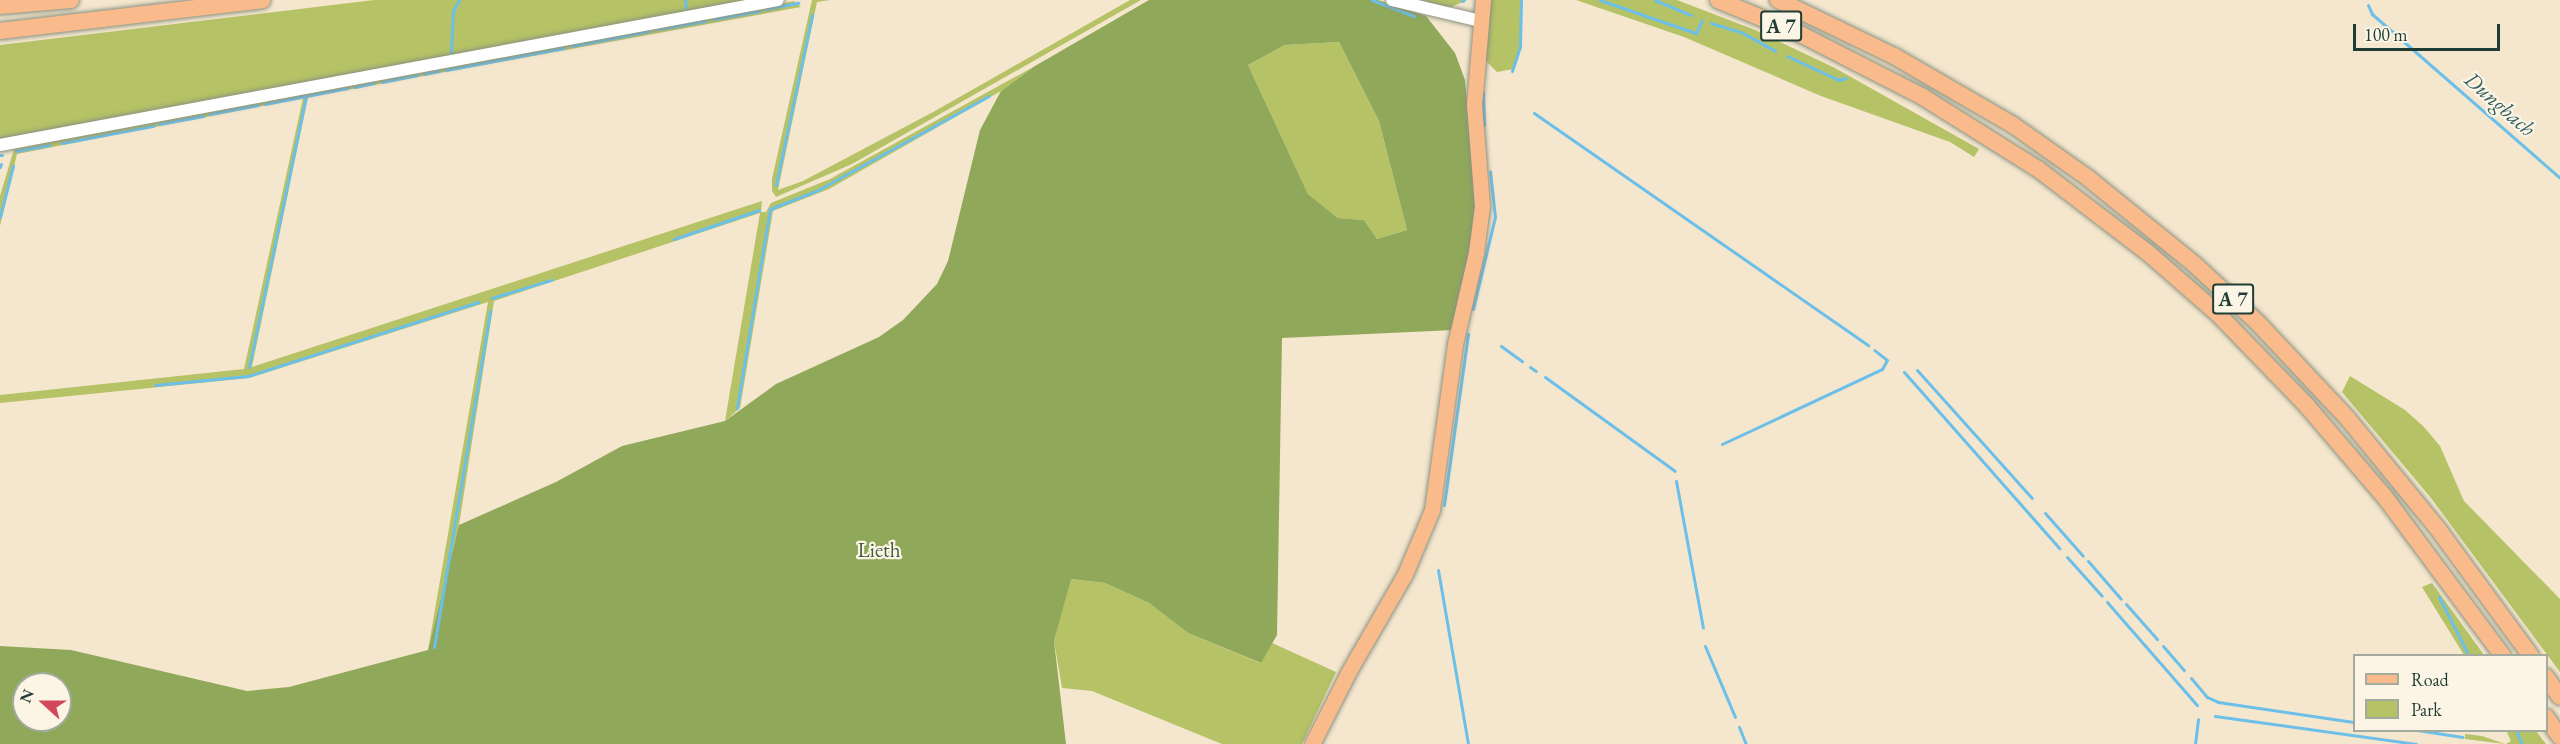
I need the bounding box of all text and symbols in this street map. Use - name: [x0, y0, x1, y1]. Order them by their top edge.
- road number: A 7: [1760, 9, 1802, 43]
- scale bar: [2356, 12, 2503, 50]
- text: 100 m: [2364, 23, 2408, 46]
- water label: Dungbach: [2459, 66, 2541, 142]
- road number: A 7: [2212, 282, 2254, 316]
- park label: Lieth: [857, 537, 901, 563]
- legend: [2353, 654, 2548, 732]
- text: Road: [2411, 668, 2449, 691]
- north arrow: [12, 672, 72, 732]
- text: N: [14, 686, 39, 706]
- text: Park: [2411, 698, 2442, 721]

